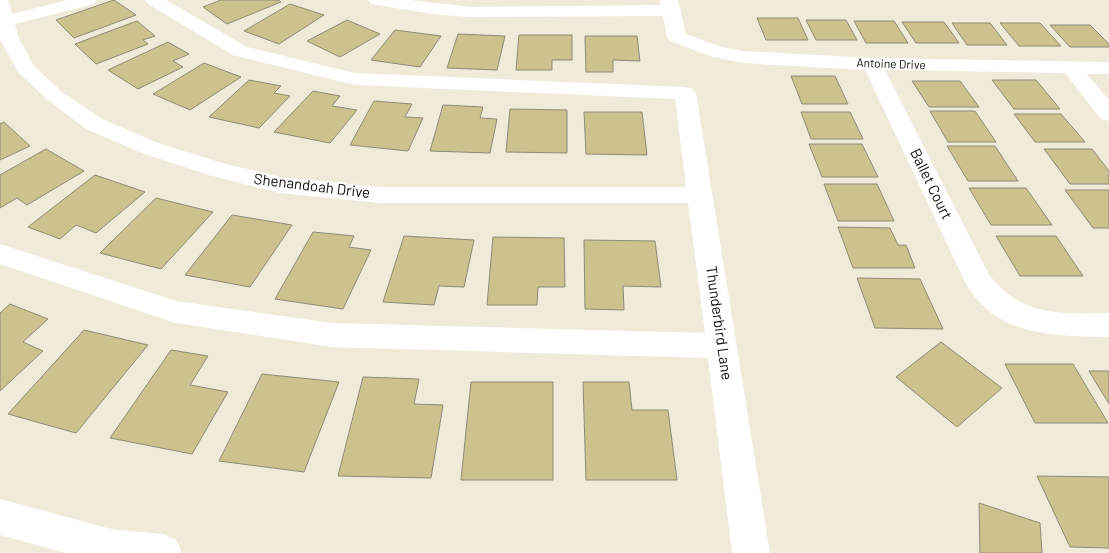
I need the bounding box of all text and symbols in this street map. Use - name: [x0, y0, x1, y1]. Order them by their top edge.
- street label: Antoine Drive: [856, 55, 926, 71]
- street label: Ballet Court: [907, 145, 957, 222]
- street label: Shenandoah Drive: [253, 169, 371, 201]
- street label: Thunderbird Lane: [703, 265, 737, 381]

